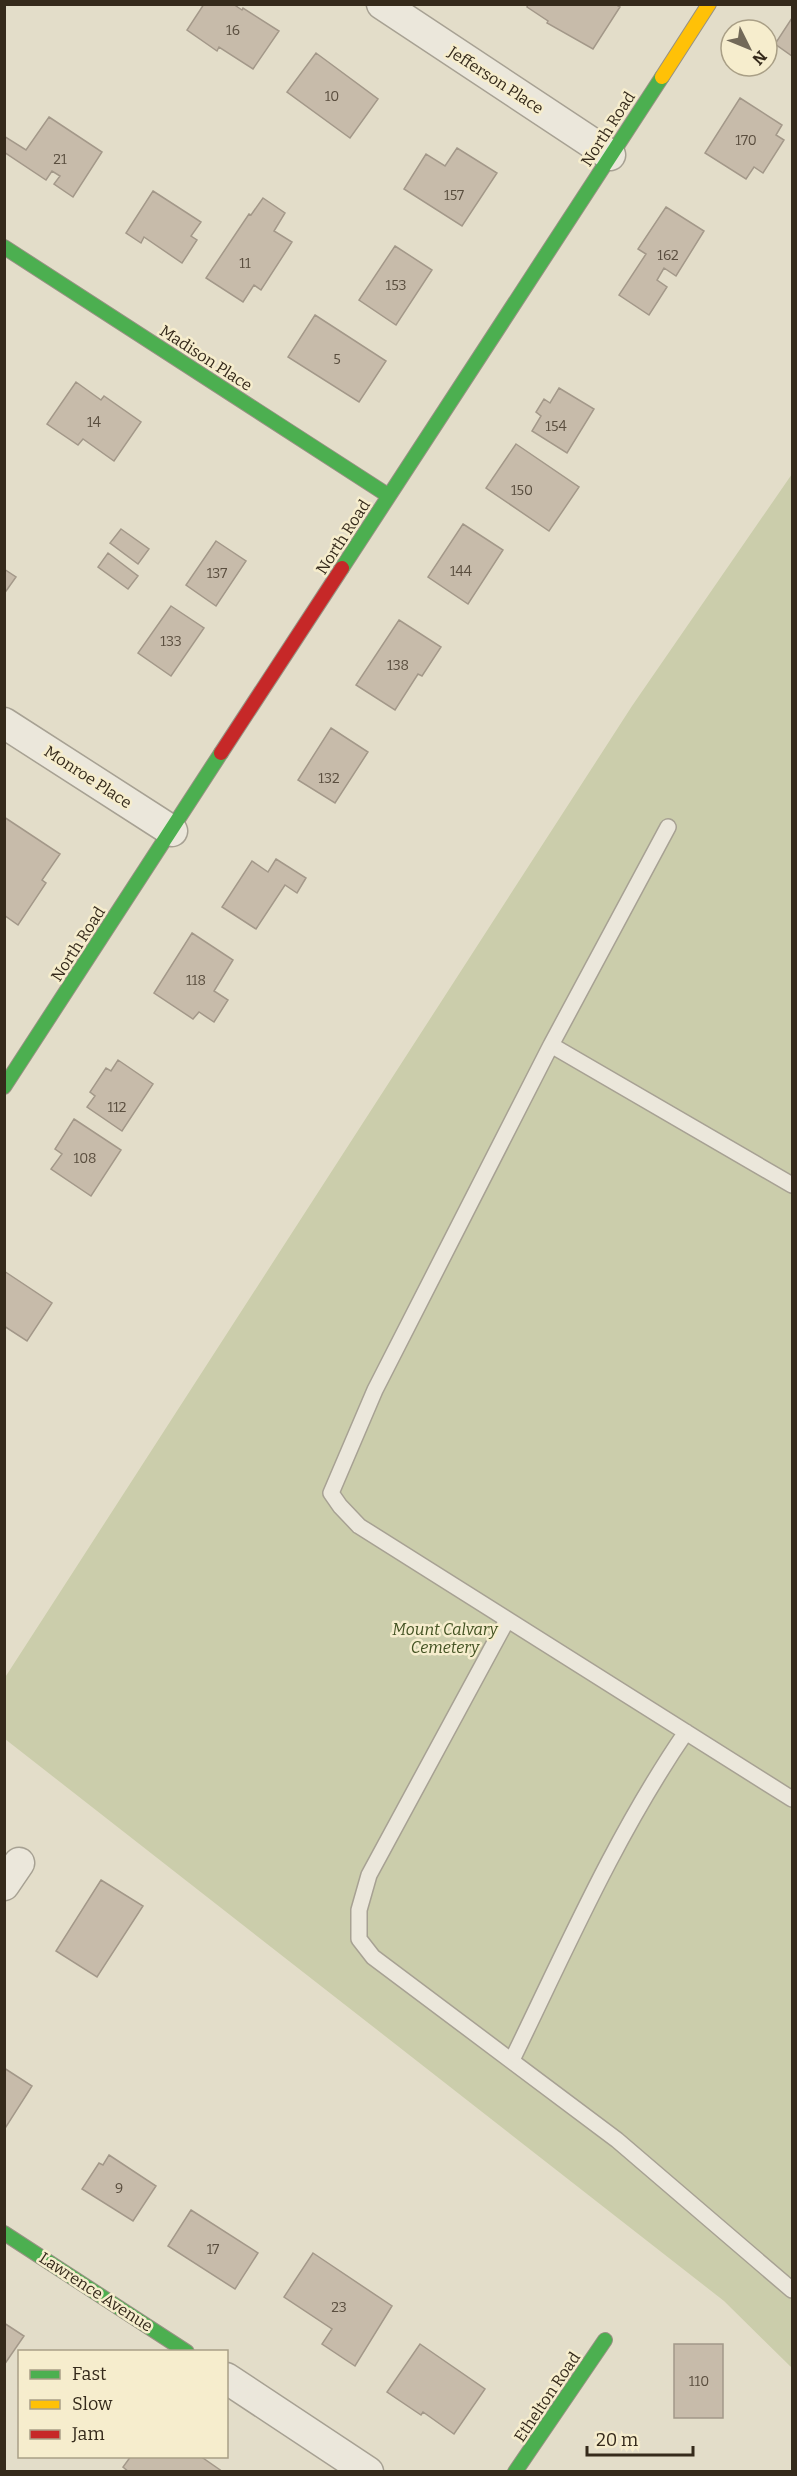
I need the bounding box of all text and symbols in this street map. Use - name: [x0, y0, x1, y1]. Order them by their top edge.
- north arrow: [719, 18, 779, 78]
- house number: 16: [226, 22, 240, 39]
- street label: Jefferson Place: [444, 42, 547, 118]
- text: N: [748, 47, 771, 69]
- house number: 10: [325, 88, 339, 105]
- street label: North Road: [577, 88, 639, 170]
- house number: 170: [735, 132, 757, 149]
- house number: 21: [53, 151, 67, 168]
- house number: 157: [444, 187, 464, 204]
- house number: 162: [657, 247, 679, 264]
- house number: 11: [239, 255, 251, 272]
- house number: 153: [386, 277, 406, 294]
- street label: Madison Place: [156, 321, 256, 395]
- house number: 5: [333, 351, 341, 368]
- house number: 14: [87, 414, 101, 431]
- house number: 154: [545, 418, 567, 435]
- house number: 150: [511, 482, 533, 499]
- street label: North Road: [312, 496, 374, 578]
- house number: 144: [450, 563, 472, 580]
- house number: 137: [207, 565, 227, 582]
- house number: 133: [160, 633, 182, 650]
- house number: 138: [387, 657, 409, 674]
- street label: Monroe Place: [41, 742, 135, 812]
- house number: 132: [318, 770, 340, 787]
- street label: North Road: [47, 903, 109, 985]
- house number: 118: [186, 972, 206, 989]
- house number: 112: [108, 1099, 126, 1116]
- house number: 108: [73, 1150, 97, 1167]
- park label: Mount Calvary Cemetery: [392, 1620, 499, 1657]
- house number: 9: [115, 2180, 123, 2197]
- house number: 17: [207, 2241, 219, 2258]
- street label: Lawrence Avenue: [36, 2248, 156, 2336]
- house number: 23: [331, 2299, 347, 2316]
- street label: Ethelton Road: [510, 2348, 584, 2446]
- legend: [18, 2350, 228, 2458]
- text: Fast: [72, 2363, 107, 2385]
- house number: 110: [689, 2373, 709, 2390]
- text: Slow: [72, 2393, 113, 2415]
- scale bar: [587, 2419, 694, 2457]
- text: Jam: [71, 2423, 105, 2445]
- text: 20 m: [596, 2429, 638, 2451]

